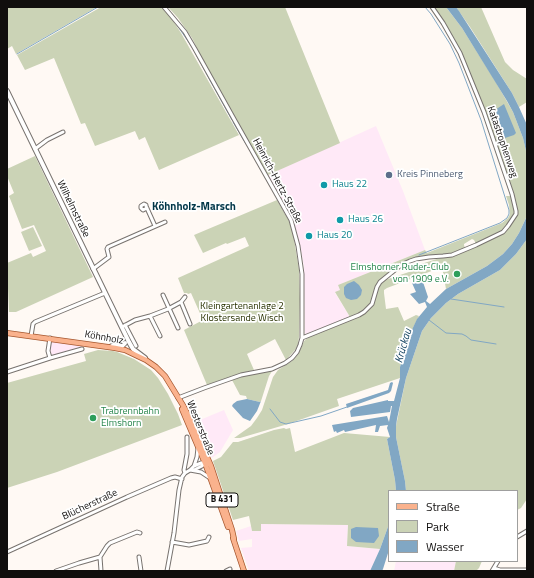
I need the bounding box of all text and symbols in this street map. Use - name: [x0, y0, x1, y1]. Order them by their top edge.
- street label: Katastrophenweg: [484, 105, 520, 179]
- street label: Heinrich-Hertz-Straße: [250, 137, 304, 225]
- place label: Kreis Pinneberg: [397, 169, 463, 181]
- marker: Kreis Pinneberg: [384, 170, 394, 180]
- street label: Wilhelmstraße: [54, 179, 92, 239]
- place label: Haus 22: [332, 179, 367, 191]
- marker: Haus 22: [319, 180, 329, 190]
- district label: Köhnholz-Marsch: [152, 200, 236, 214]
- place label: Haus 26: [348, 214, 383, 226]
- marker: Haus 26: [335, 215, 345, 225]
- place label: Haus 20: [317, 230, 352, 242]
- marker: Haus 20: [304, 231, 314, 241]
- place label: Elmshorner Ruder-Club von 1909 e.V.: [350, 262, 449, 286]
- marker: Elmshorner Ruder-Club von 1909 e.V.: [452, 269, 462, 279]
- park label: Kleingartenanlage 2 Klostersande Wisch: [200, 301, 284, 324]
- water label: Krückau: [393, 327, 415, 365]
- street label: Köhnholz: [84, 329, 124, 347]
- street label: Westerstraße: [184, 399, 216, 457]
- place label: Trabrennbahn Elmshorn: [101, 406, 159, 430]
- marker: Trabrennbahn Elmshorn: [88, 413, 98, 423]
- street label: Blücherstraße: [61, 487, 119, 523]
- legend: [388, 490, 518, 562]
- road number: B 431: [206, 493, 238, 507]
- text: Straße: [426, 497, 460, 516]
- text: Park: [426, 517, 449, 536]
- text: Wasser: [426, 537, 464, 556]

